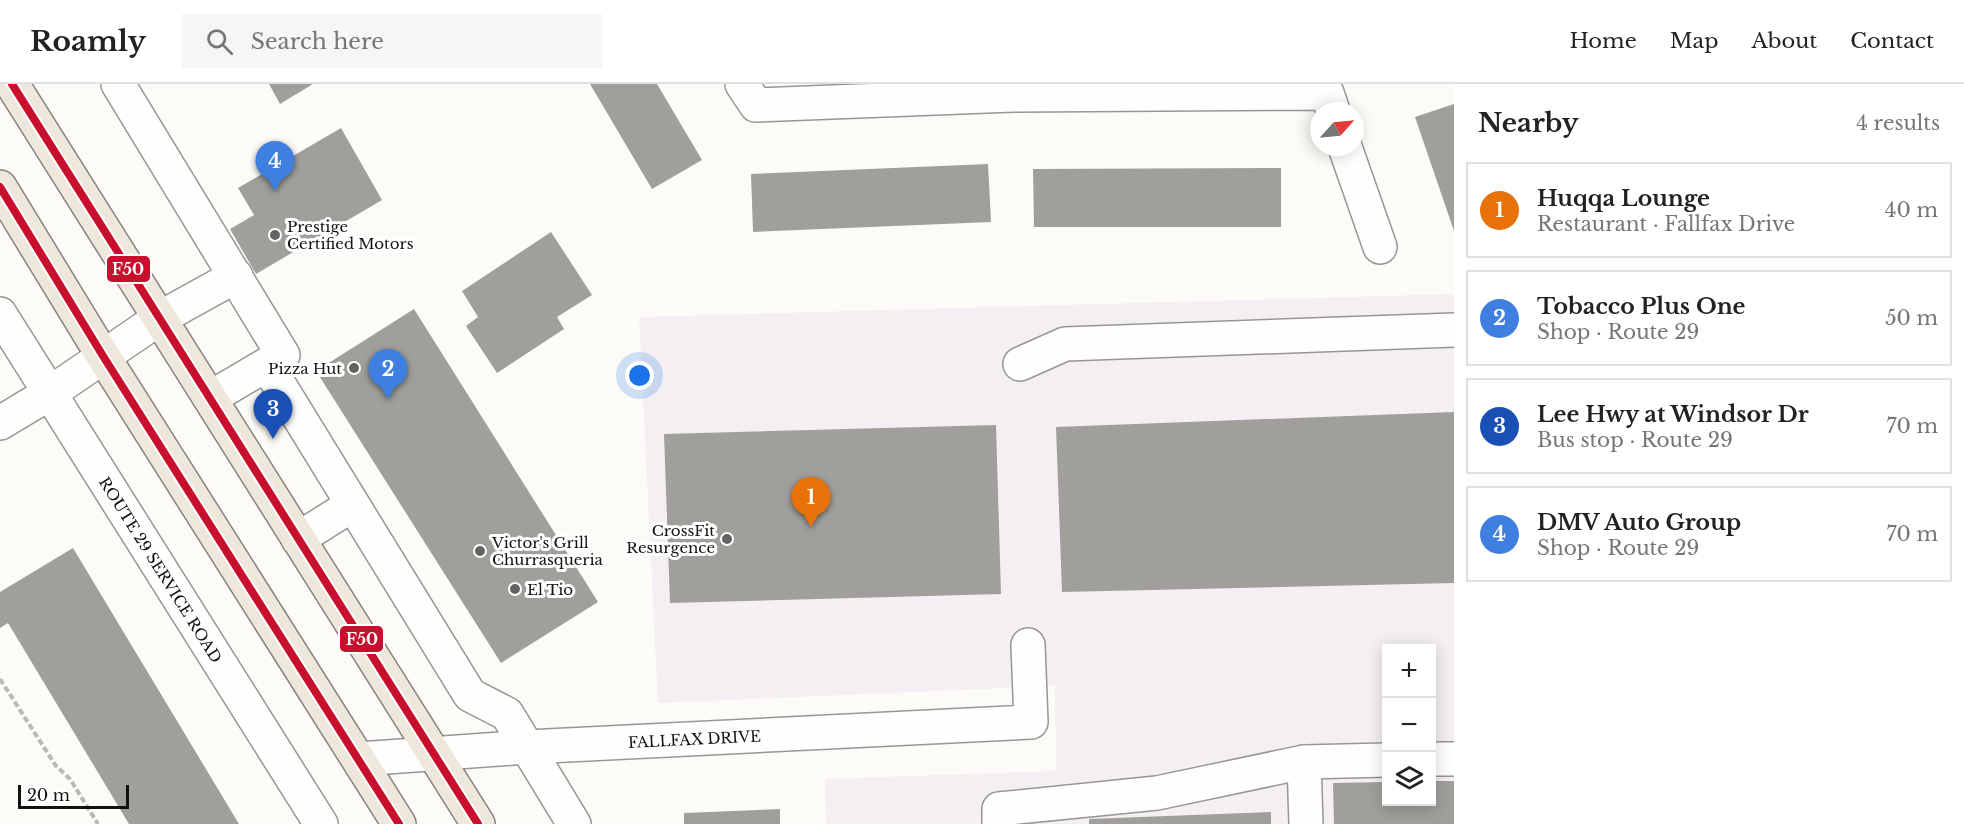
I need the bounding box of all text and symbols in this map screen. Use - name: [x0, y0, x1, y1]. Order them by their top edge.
- search box: [182, 14, 602, 68]
- text: Roamly: [30, 24, 146, 59]
- icon: search: [203, 25, 236, 58]
- text: Search here: [251, 28, 384, 55]
- text: Home: [1570, 28, 1637, 54]
- text: Map: [1670, 28, 1718, 54]
- text: About: [1751, 28, 1817, 54]
- text: Contact: [1850, 28, 1934, 54]
- north arrow: [1310, 102, 1364, 156]
- text: Nearby: [1478, 107, 1579, 139]
- text: 4 results: [1856, 111, 1940, 135]
- pin: 4: [256, 141, 294, 191]
- text: Huqqa Lounge: [1537, 185, 1710, 212]
- text: 1: [1495, 198, 1504, 222]
- text: 40 m: [1885, 198, 1938, 222]
- text: Restaurant · Fallfax Drive: [1537, 212, 1795, 236]
- place label: Prestige Certified Motors: [287, 217, 414, 253]
- marker: Prestige Certified Motors: [268, 228, 282, 242]
- line badge: F50: [106, 255, 151, 283]
- text: F50: [112, 259, 144, 279]
- text: Tobacco Plus One: [1537, 293, 1746, 320]
- text: 2: [1493, 306, 1506, 330]
- text: 50 m: [1885, 306, 1938, 330]
- text: Shop · Route 29: [1537, 320, 1699, 344]
- pin: 2: [368, 350, 408, 399]
- place label: Pizza Hut: [268, 359, 342, 378]
- marker: Pizza Hut: [347, 361, 361, 375]
- your location: [625, 361, 654, 390]
- pin: 3: [254, 390, 292, 439]
- text: Lee Hwy at Windsor Dr: [1537, 401, 1809, 428]
- text: 3: [1493, 414, 1506, 438]
- text: 70 m: [1886, 414, 1938, 438]
- text: Bus stop · Route 29: [1537, 428, 1733, 452]
- street label: ROUTE 29 SERVICE ROAD: [95, 473, 226, 666]
- pin: 1: [792, 478, 830, 527]
- text: DMV Auto Group: [1537, 509, 1741, 536]
- place label: CrossFit Resurgence: [626, 521, 715, 557]
- text: 4: [1493, 522, 1506, 546]
- text: 70 m: [1886, 522, 1938, 546]
- marker: CrossFit Resurgence: [720, 532, 734, 546]
- place label: Victor's Grill Churrasqueria: [491, 533, 604, 569]
- text: Shop · Route 29: [1537, 536, 1699, 560]
- marker: Victor's Grill Churrasqueria: [473, 544, 487, 558]
- place label: El Tio: [527, 580, 573, 599]
- marker: El Tio: [508, 582, 522, 596]
- line badge: F50: [339, 625, 384, 653]
- text: F50: [346, 629, 378, 649]
- map controls: [1382, 644, 1436, 806]
- button: +: [1382, 644, 1436, 698]
- button: −: [1382, 698, 1436, 752]
- street label: FALLFAX DRIVE: [627, 726, 761, 751]
- button: layers: [1382, 752, 1436, 806]
- scale bar: [18, 782, 129, 810]
- text: 20 m: [27, 785, 70, 805]

